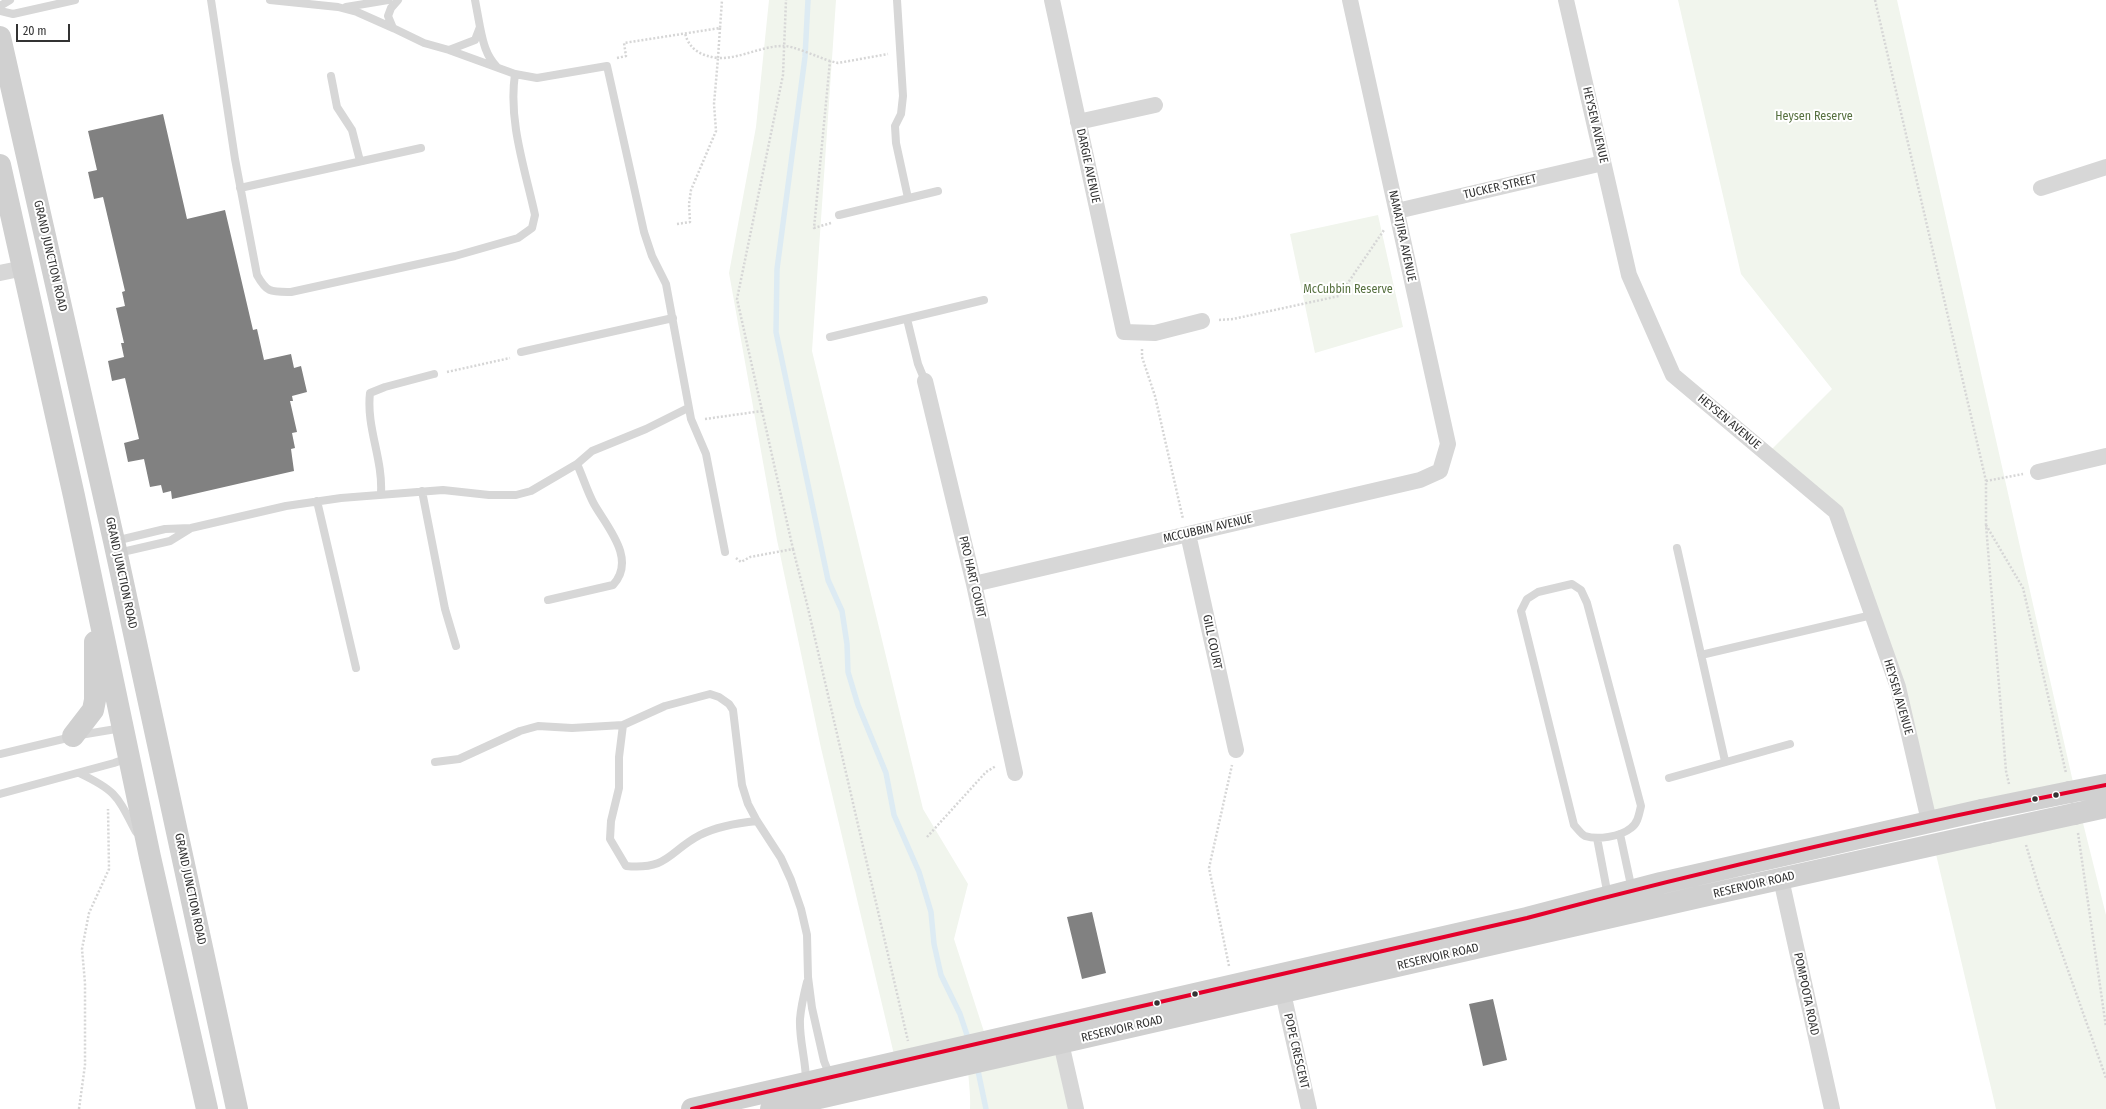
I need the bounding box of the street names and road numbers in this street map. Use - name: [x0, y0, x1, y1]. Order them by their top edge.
- street label: HEYSEN AVENUE: [1579, 85, 1611, 165]
- street label: DARGIE AVENUE: [1073, 127, 1103, 205]
- street label: TUCKER STREET: [1462, 172, 1538, 202]
- street label: NAMATJIRA AVENUE: [1385, 189, 1419, 283]
- street label: GRAND JUNCTION ROAD: [30, 199, 70, 313]
- street label: HEYSEN AVENUE: [1694, 391, 1764, 453]
- street label: MCCUBBIN AVENUE: [1162, 512, 1254, 546]
- street label: GRAND JUNCTION ROAD: [102, 516, 140, 630]
- street label: PRO HART COURT: [956, 535, 988, 619]
- street label: GILL COURT: [1199, 613, 1225, 671]
- street label: HEYSEN AVENUE: [1880, 657, 1916, 737]
- street label: GRAND JUNCTION ROAD: [171, 832, 209, 946]
- street label: RESERVOIR ROAD: [1712, 869, 1796, 901]
- street label: RESERVOIR ROAD: [1396, 941, 1480, 973]
- street label: POMPOOTA ROAD: [1790, 951, 1822, 1037]
- street label: POPE CRESCENT: [1280, 1012, 1312, 1090]
- street label: RESERVOIR ROAD: [1080, 1013, 1164, 1045]

